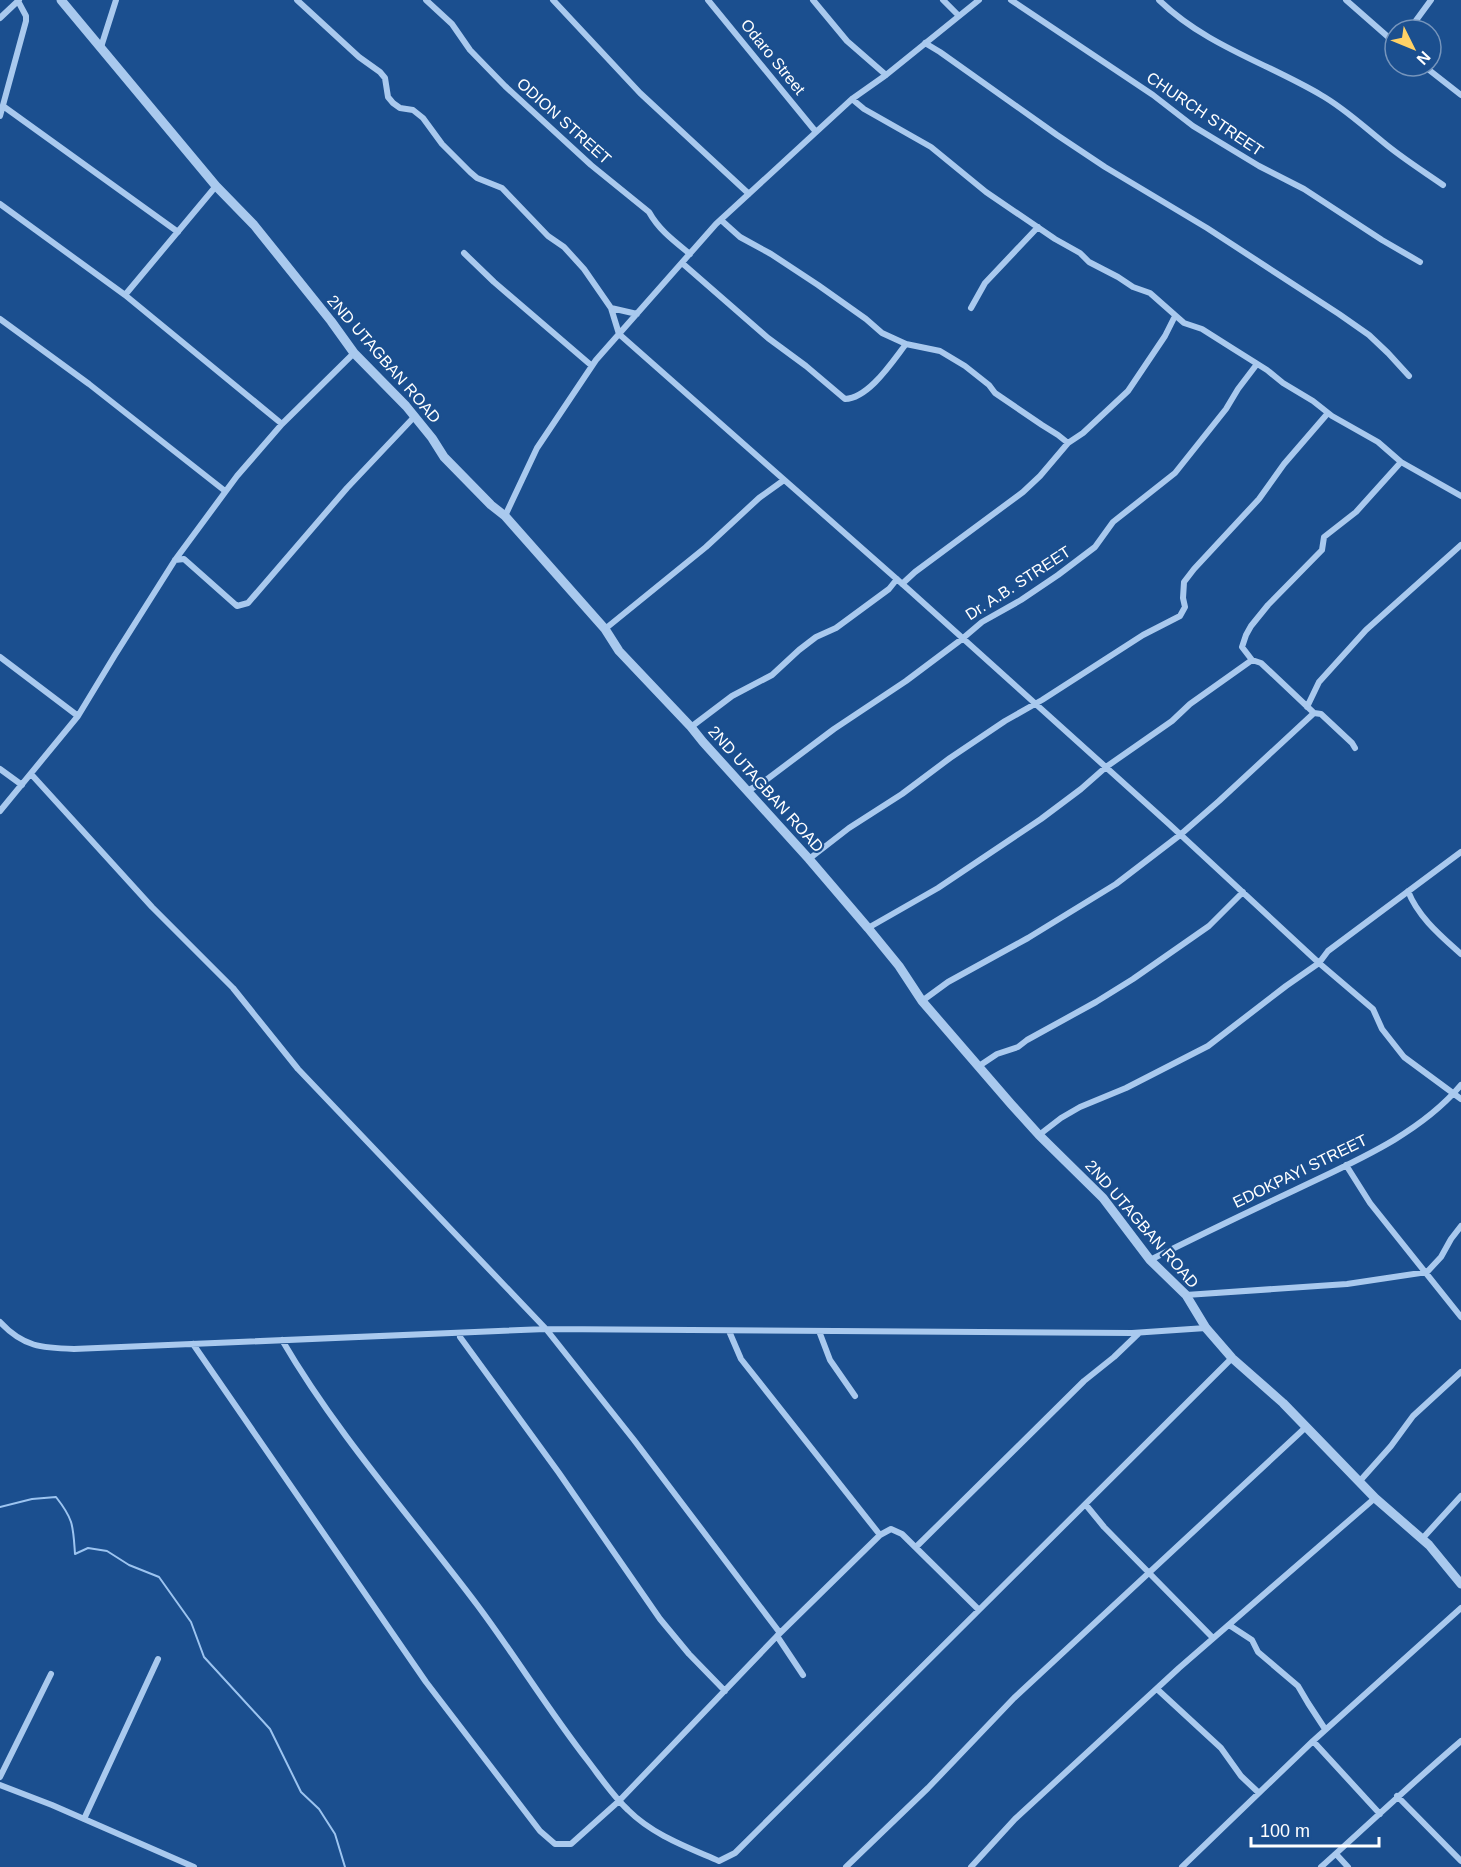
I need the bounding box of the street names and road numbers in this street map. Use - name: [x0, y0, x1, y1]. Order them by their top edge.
- street label: Odaro Street: [738, 16, 809, 98]
- street label: CHURCH STREET: [1144, 69, 1267, 159]
- street label: ODION STREET: [514, 75, 614, 168]
- street label: 2ND UTAGBAN ROAD: [324, 292, 444, 426]
- street label: Dr. A.B. STREET: [962, 543, 1074, 623]
- street label: 2ND UTAGBAN ROAD: [705, 723, 827, 855]
- street label: EDOKPAYI STREET: [1230, 1131, 1370, 1211]
- street label: 2ND UTAGBAN ROAD: [1082, 1157, 1202, 1291]

